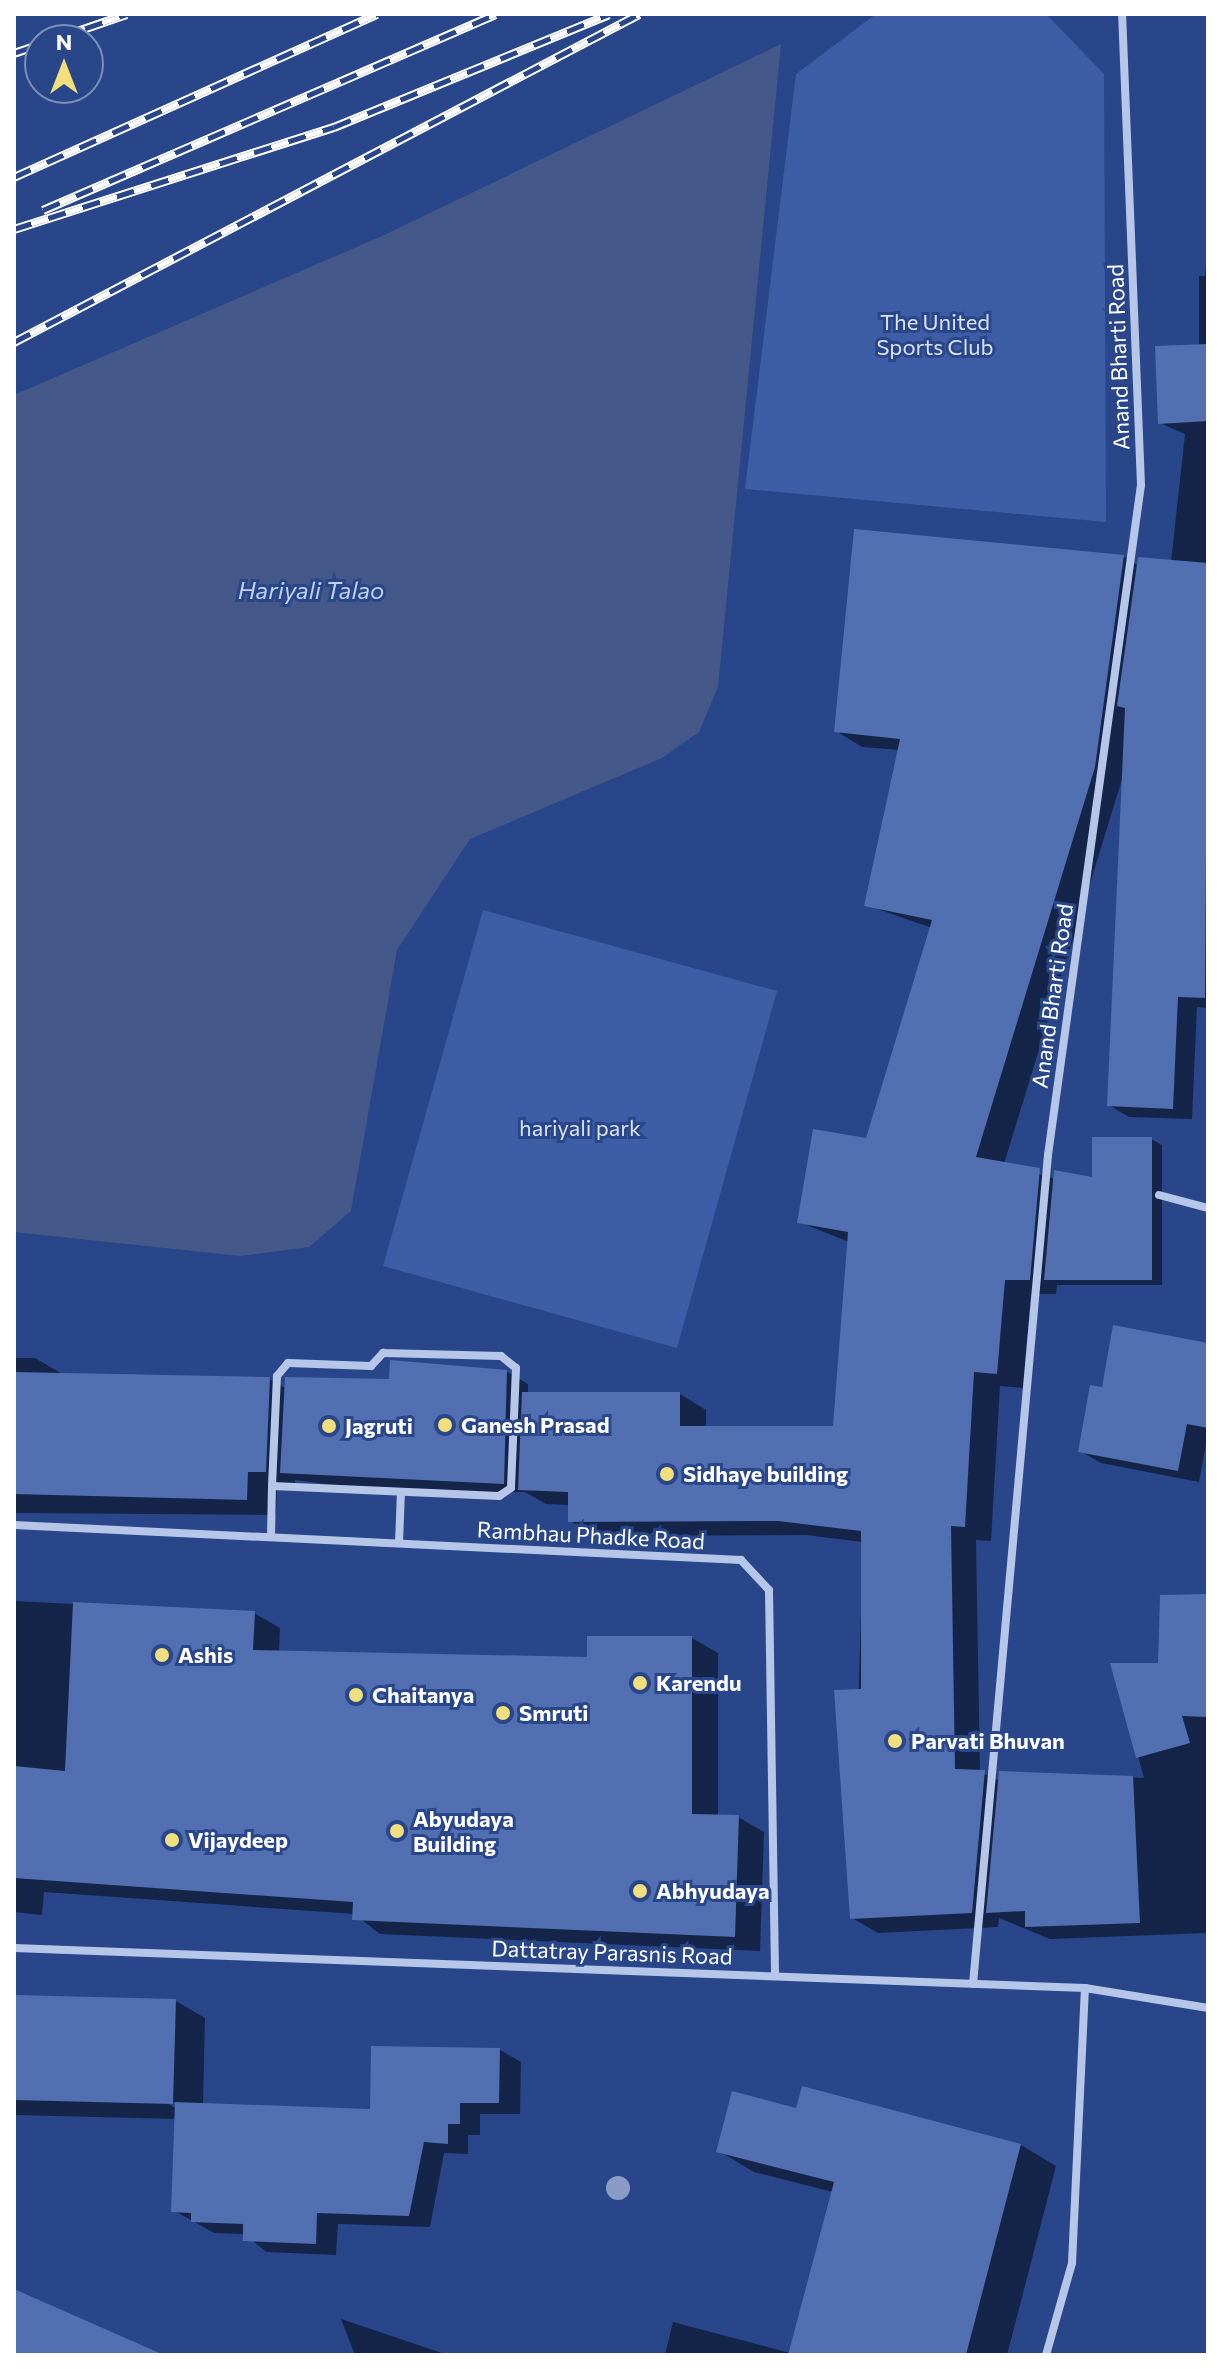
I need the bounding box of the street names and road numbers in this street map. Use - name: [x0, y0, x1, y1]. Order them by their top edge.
- street label: Anand Bharti Road: [1102, 264, 1134, 450]
- street label: Anand Bharti Road: [1026, 902, 1078, 1090]
- street label: Rambhau Phadke Road: [476, 1516, 706, 1554]
- street label: Dattatray Parasnis Road: [491, 1935, 733, 1969]

